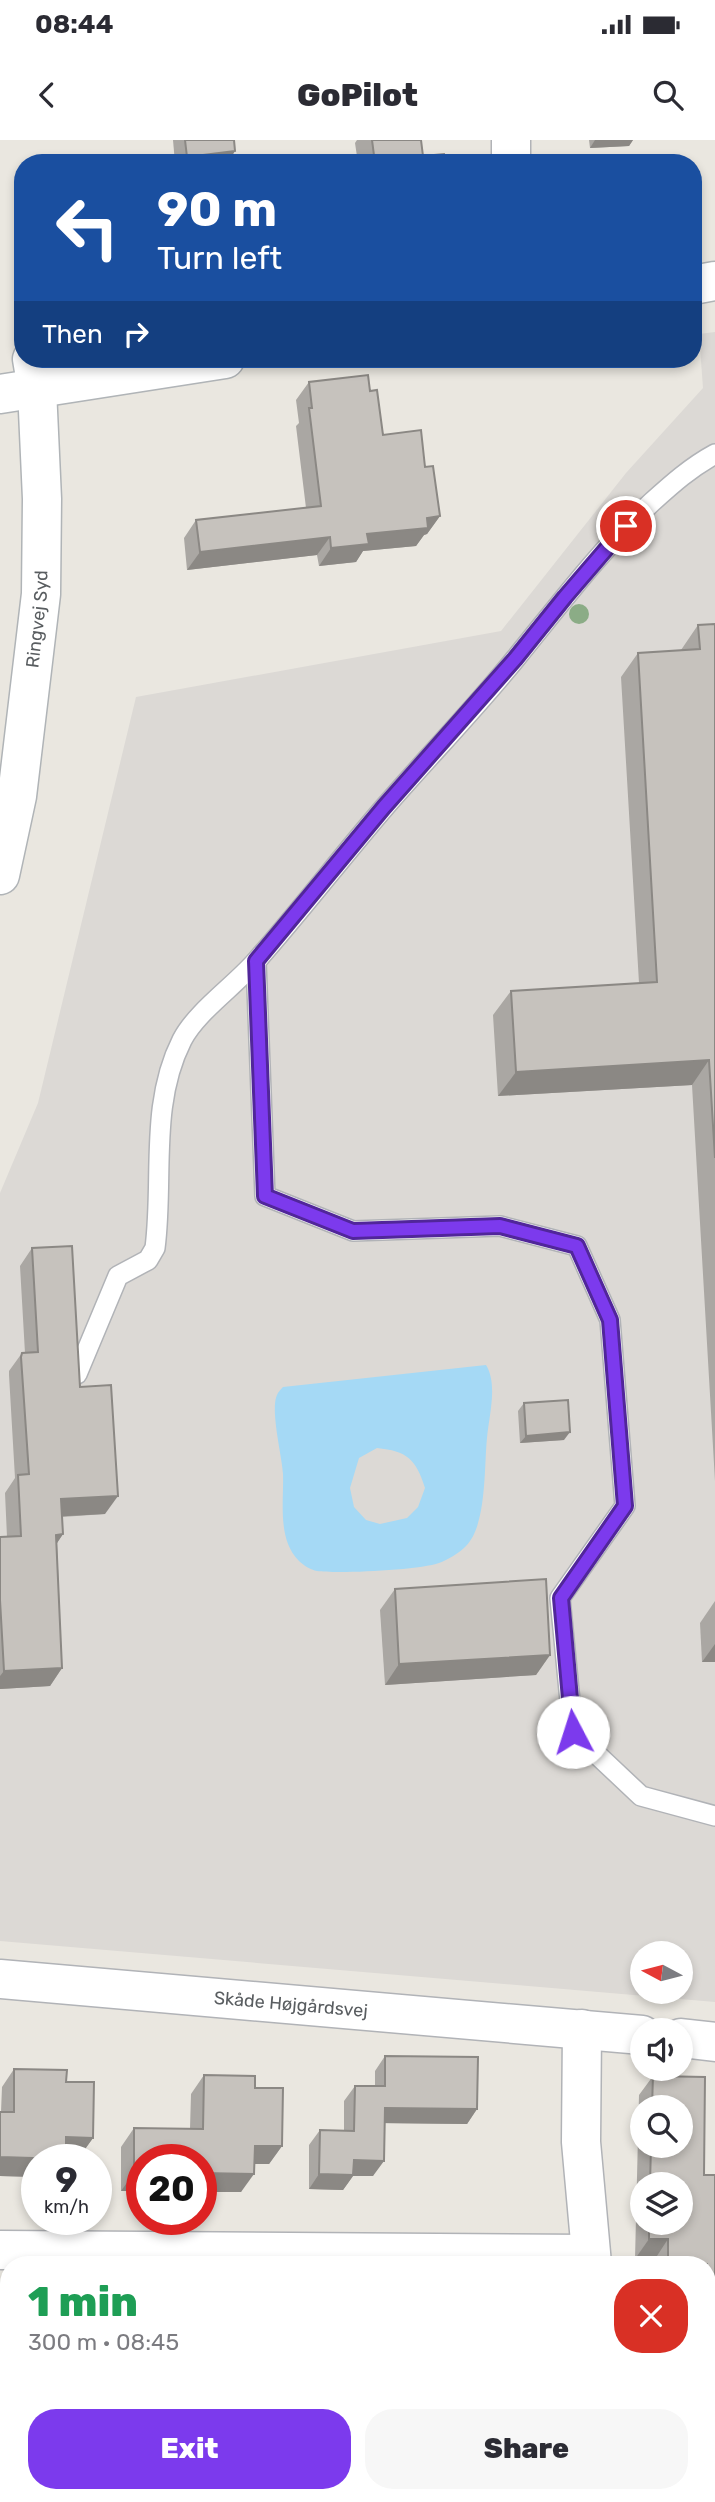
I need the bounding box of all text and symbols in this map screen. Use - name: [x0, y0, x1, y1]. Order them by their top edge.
- text: 08:44: [35, 9, 113, 40]
- icon: back: [28, 76, 66, 114]
- text: GoPilot: [297, 76, 418, 114]
- icon: search: [649, 76, 687, 114]
- text: 90 m: [157, 180, 277, 238]
- icon: left: [42, 182, 133, 273]
- text: Turn left: [157, 239, 282, 277]
- icon: right: [117, 315, 155, 353]
- text: Then: [42, 319, 103, 350]
- pin: [596, 496, 656, 556]
- icon: arrive: [607, 507, 645, 545]
- street label: Ringvej Syd: [21, 570, 52, 669]
- position arrow: [536, 1695, 610, 1769]
- north arrow: [630, 1941, 693, 2004]
- map controls: [630, 1941, 693, 2235]
- street label: Skåde Højgårdsvej: [213, 1987, 369, 2022]
- button: sound: [630, 2018, 693, 2081]
- button: search: [630, 2095, 693, 2158]
- speed limit sign: 20: [126, 2144, 217, 2235]
- text: 9: [55, 2159, 78, 2201]
- button: layers: [630, 2172, 693, 2235]
- text: km/h: [44, 2196, 89, 2218]
- text: 1 min: [28, 2277, 138, 2327]
- button: close: [614, 2279, 688, 2353]
- text: 300 m · 08:45: [28, 2328, 179, 2356]
- button: Exit: [28, 2409, 351, 2489]
- button: Share: [365, 2409, 688, 2489]

